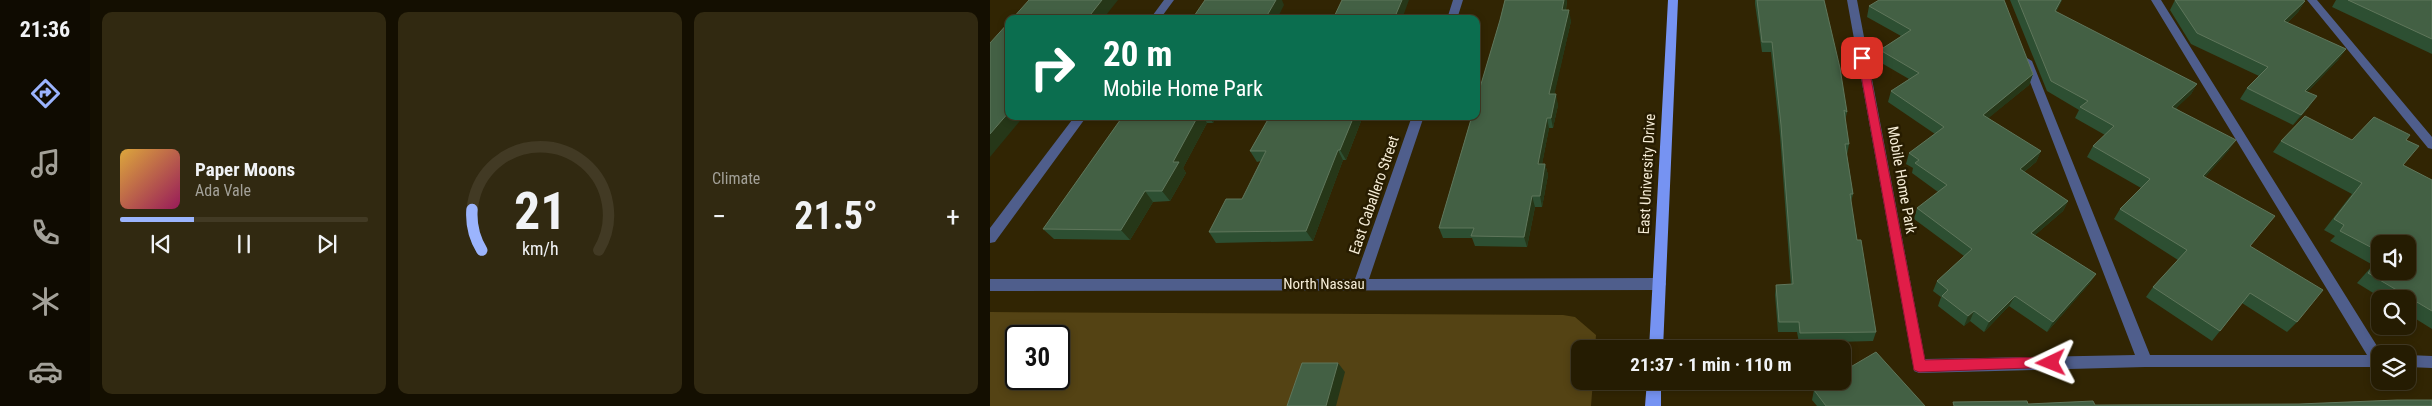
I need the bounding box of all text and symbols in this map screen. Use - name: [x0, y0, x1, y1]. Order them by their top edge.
- text: 21:36: [20, 17, 70, 42]
- text: 20 m: [1103, 34, 1172, 75]
- icon: right: [1020, 35, 1085, 100]
- pin: [1841, 37, 1883, 79]
- icon: arrive: [1848, 44, 1876, 72]
- icon: directions: [28, 76, 63, 111]
- text: Mobile Home Park: [1103, 76, 1263, 101]
- street label: East University Drive: [1635, 113, 1659, 235]
- street label: Mobile Home Park: [1884, 125, 1920, 235]
- street label: East Caballero Street: [1345, 133, 1403, 257]
- icon: music: [28, 146, 63, 181]
- text: Paper Moons: [195, 158, 295, 181]
- text: Climate: [712, 169, 760, 188]
- text: Ada Vale: [195, 181, 251, 200]
- text: 21: [514, 181, 566, 242]
- text: 21.5°: [794, 194, 878, 238]
- text: −: [712, 200, 726, 233]
- text: +: [946, 200, 960, 233]
- icon: phone: [28, 215, 63, 250]
- icon: previous: [147, 230, 175, 258]
- icon: pause: [230, 230, 258, 258]
- icon: next: [313, 230, 341, 258]
- map controls: [2371, 235, 2416, 390]
- button: sound: [2371, 235, 2416, 280]
- text: km/h: [522, 238, 558, 259]
- street label: North Nassau: [1283, 275, 1365, 293]
- icon: climate: [28, 284, 63, 319]
- button: search: [2371, 290, 2416, 335]
- speed limit sign: 30: [1005, 325, 1070, 390]
- position arrow: [2024, 336, 2076, 388]
- button: layers: [2371, 345, 2416, 390]
- text: 21:37 · 1 min · 110 m: [1630, 353, 1792, 376]
- icon: car: [28, 354, 63, 389]

